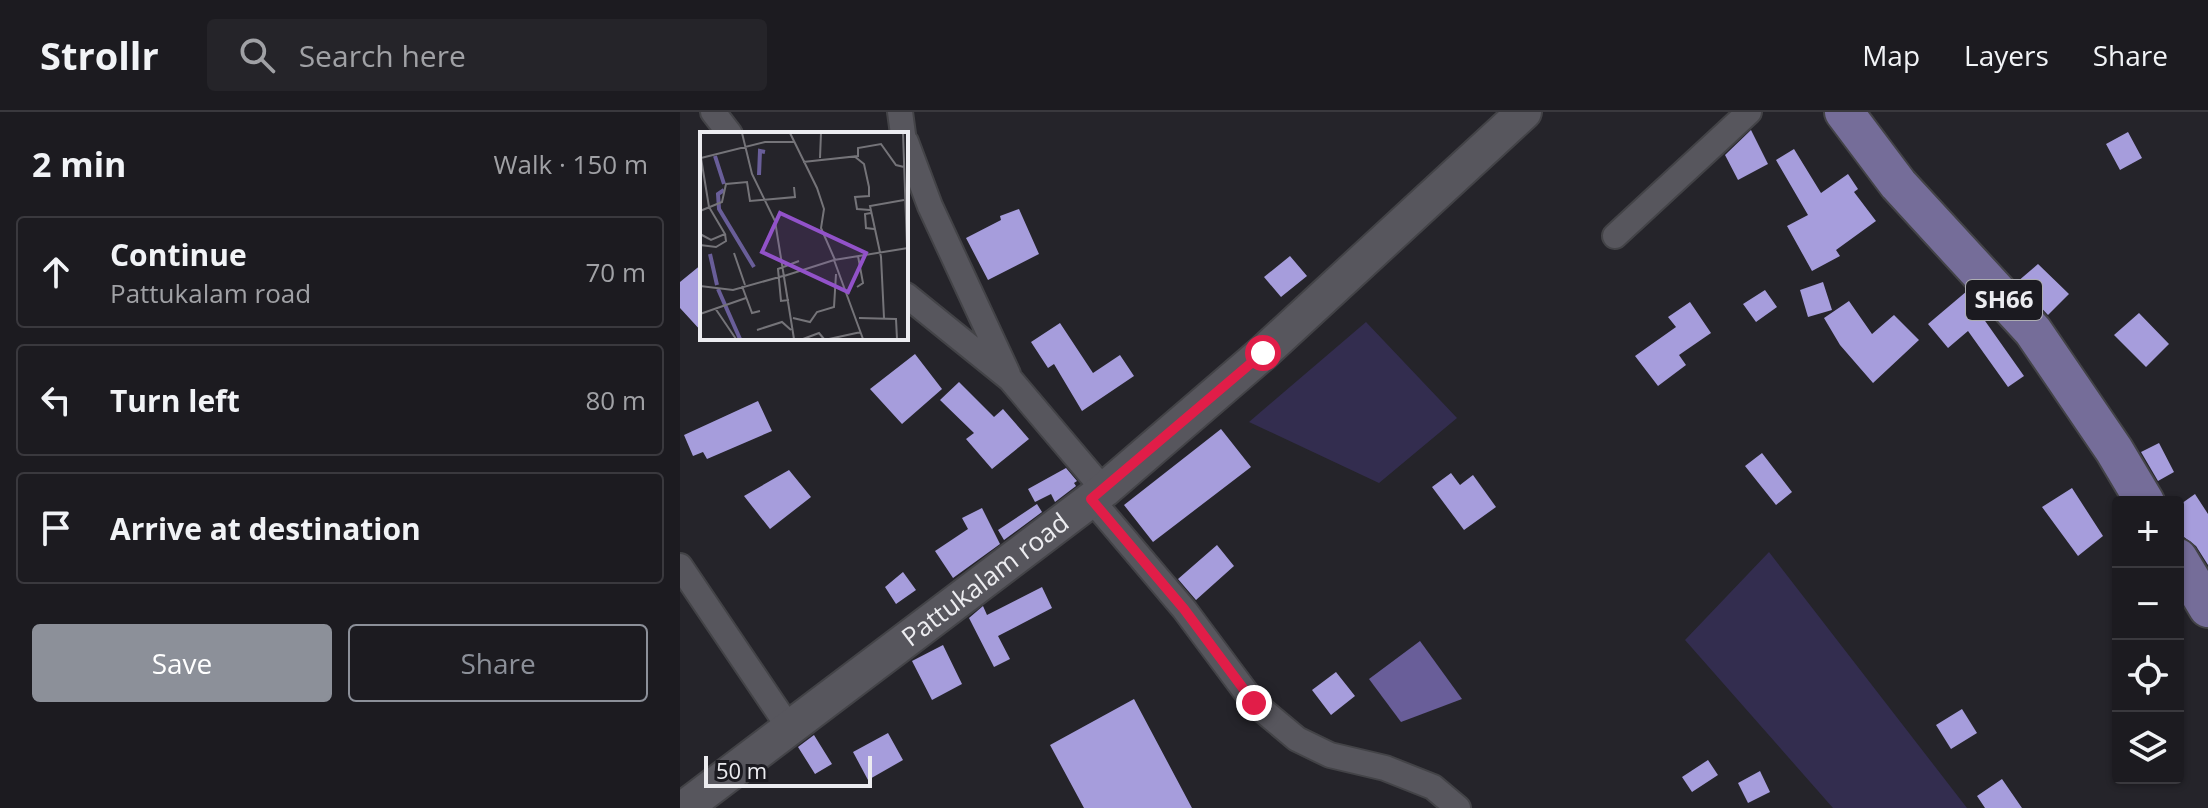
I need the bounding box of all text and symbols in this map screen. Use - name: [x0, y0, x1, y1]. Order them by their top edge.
- search box: [207, 19, 767, 91]
- text: Strollr: [40, 29, 159, 81]
- icon: search: [235, 33, 279, 77]
- text: Search here: [299, 35, 466, 76]
- text: Map: [1862, 36, 1920, 74]
- text: Layers: [1964, 36, 2049, 74]
- text: Share: [2093, 36, 2168, 74]
- inset map: [700, 132, 908, 340]
- text: 2 min: [32, 141, 126, 187]
- text: Walk · 150 m: [494, 146, 648, 182]
- text: Continue: [110, 234, 247, 275]
- icon: ahead: [34, 250, 78, 294]
- text: 70 m: [585, 254, 646, 290]
- text: Pattukalam road: [110, 275, 311, 311]
- road number: SH66: [1966, 280, 2042, 320]
- route start: [1245, 335, 1281, 371]
- icon: left: [34, 378, 78, 422]
- text: Turn left: [110, 380, 240, 421]
- text: 80 m: [585, 382, 646, 418]
- map controls: [2112, 496, 2184, 784]
- button: +: [2112, 496, 2184, 568]
- street label: Pattukalam road: [894, 504, 1076, 654]
- icon: arrive: [34, 506, 78, 550]
- text: Arrive at destination: [110, 508, 421, 549]
- button: −: [2112, 568, 2184, 640]
- button: Save: [32, 624, 332, 702]
- button: Share: [348, 624, 648, 702]
- button: locate: [2112, 640, 2184, 712]
- route end: [1236, 685, 1272, 721]
- button: layers: [2112, 712, 2184, 784]
- scale bar: [704, 752, 872, 788]
- text: 50 m: [716, 755, 767, 785]

